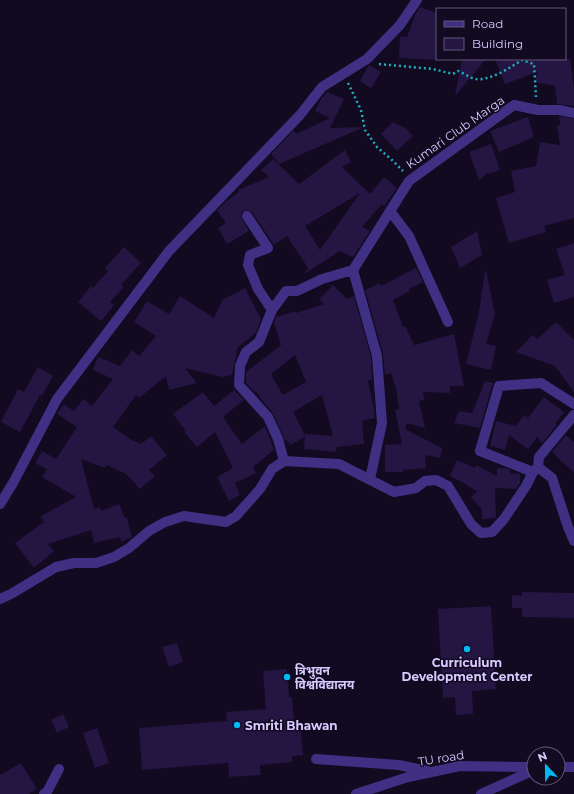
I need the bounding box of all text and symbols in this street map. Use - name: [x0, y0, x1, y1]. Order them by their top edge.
- legend: [436, 8, 566, 60]
- text: Road: [472, 16, 503, 31]
- text: Building: [472, 36, 523, 51]
- street label: Kumari Club Marga: [403, 92, 507, 172]
- marker: Curriculum Development Center: [462, 644, 472, 654]
- place label: Curriculum Development Center: [402, 655, 532, 684]
- place label: त्रिभुवन विश्वविद्यालय: [295, 663, 355, 692]
- marker: त्रिभुवन विश्वविद्यालय: [282, 672, 292, 682]
- place label: Smriti Bhawan: [245, 718, 338, 733]
- marker: Smriti Bhawan: [232, 720, 242, 730]
- north arrow: [526, 746, 566, 786]
- street label: TU road: [417, 747, 465, 769]
- text: N: [536, 749, 549, 765]

